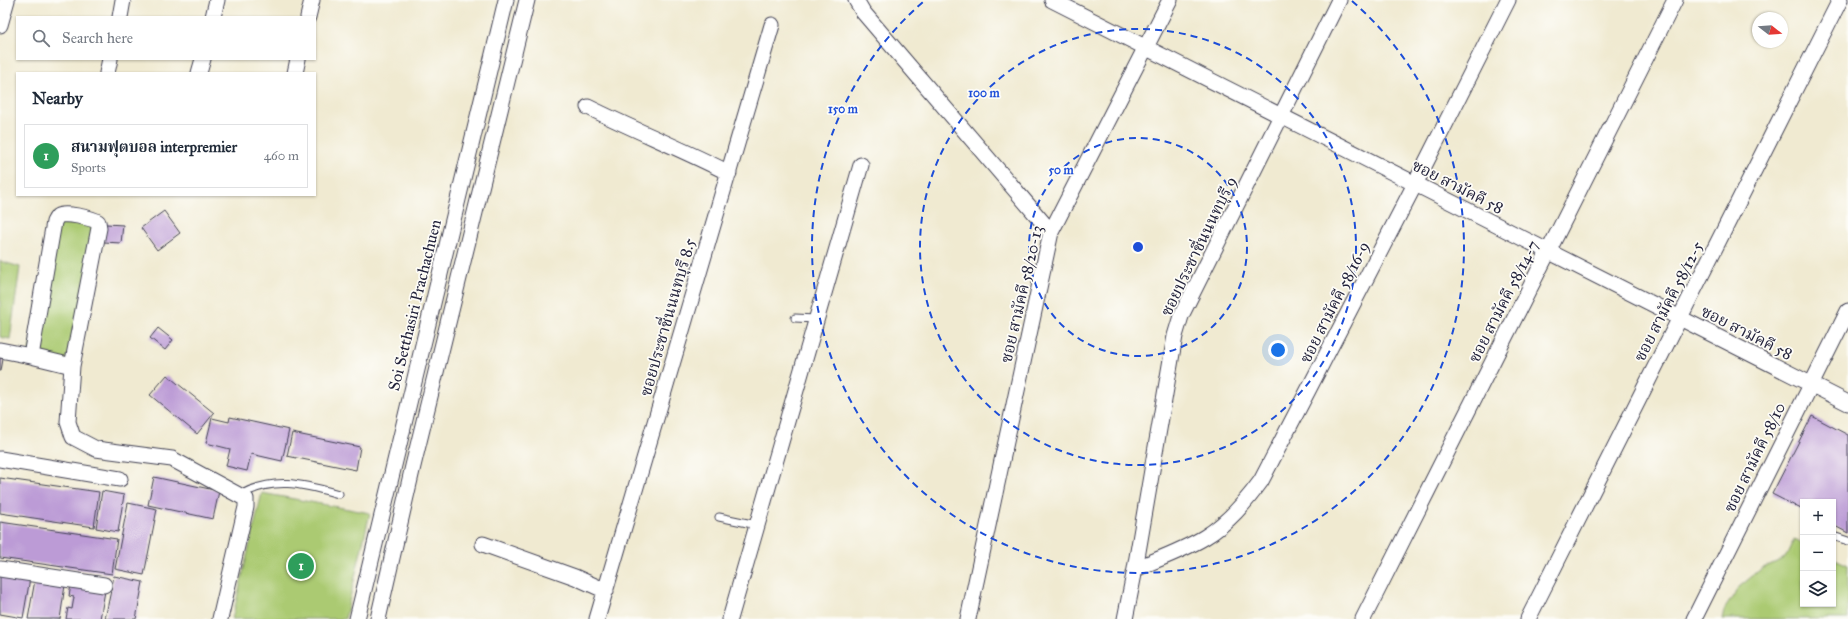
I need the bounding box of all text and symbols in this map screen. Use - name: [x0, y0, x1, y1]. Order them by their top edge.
- north arrow: [1752, 12, 1788, 48]
- search box: [16, 16, 316, 60]
- icon: search: [30, 27, 52, 49]
- text: Search here: [62, 29, 133, 47]
- text: 100 m: [968, 86, 1001, 100]
- text: Nearby: [32, 88, 83, 109]
- text: 150 m: [828, 102, 859, 116]
- text: สนามฟุตบอล interpremier: [71, 138, 237, 156]
- text: 1: [43, 148, 49, 164]
- text: 460 m: [264, 148, 299, 164]
- street label: ซอย สามัคคี 58: [1409, 155, 1507, 218]
- text: Sports: [71, 160, 106, 176]
- text: 50 m: [1048, 163, 1075, 177]
- street label: ซอยประชาชื่นนนทบุรี 9: [1155, 172, 1242, 320]
- street label: Soi Setthasiri Prachachuen: [384, 217, 445, 393]
- street label: ซอย สามัคคี 58/20-13: [996, 223, 1047, 365]
- street label: ซอยประชาชื่นนนทบุรี 8.5: [634, 235, 701, 399]
- street label: ซอย สามัคคี 58/14-7: [1464, 237, 1542, 365]
- street label: ซอย สามัคคี 58/12-5: [1630, 237, 1707, 364]
- street label: ซอย สามัคคี 58/16-9: [1296, 238, 1373, 366]
- centre of rings: [1131, 240, 1145, 254]
- street label: ซอย สามัคคี 58: [1698, 301, 1796, 364]
- your location: [1268, 340, 1288, 360]
- street label: ซอย สามัคคี 58/10: [1720, 399, 1789, 515]
- map controls: [1800, 499, 1836, 607]
- button: +: [1800, 499, 1836, 535]
- button: −: [1800, 535, 1836, 571]
- pin: 1: [288, 551, 314, 581]
- button: layers: [1800, 571, 1836, 607]

